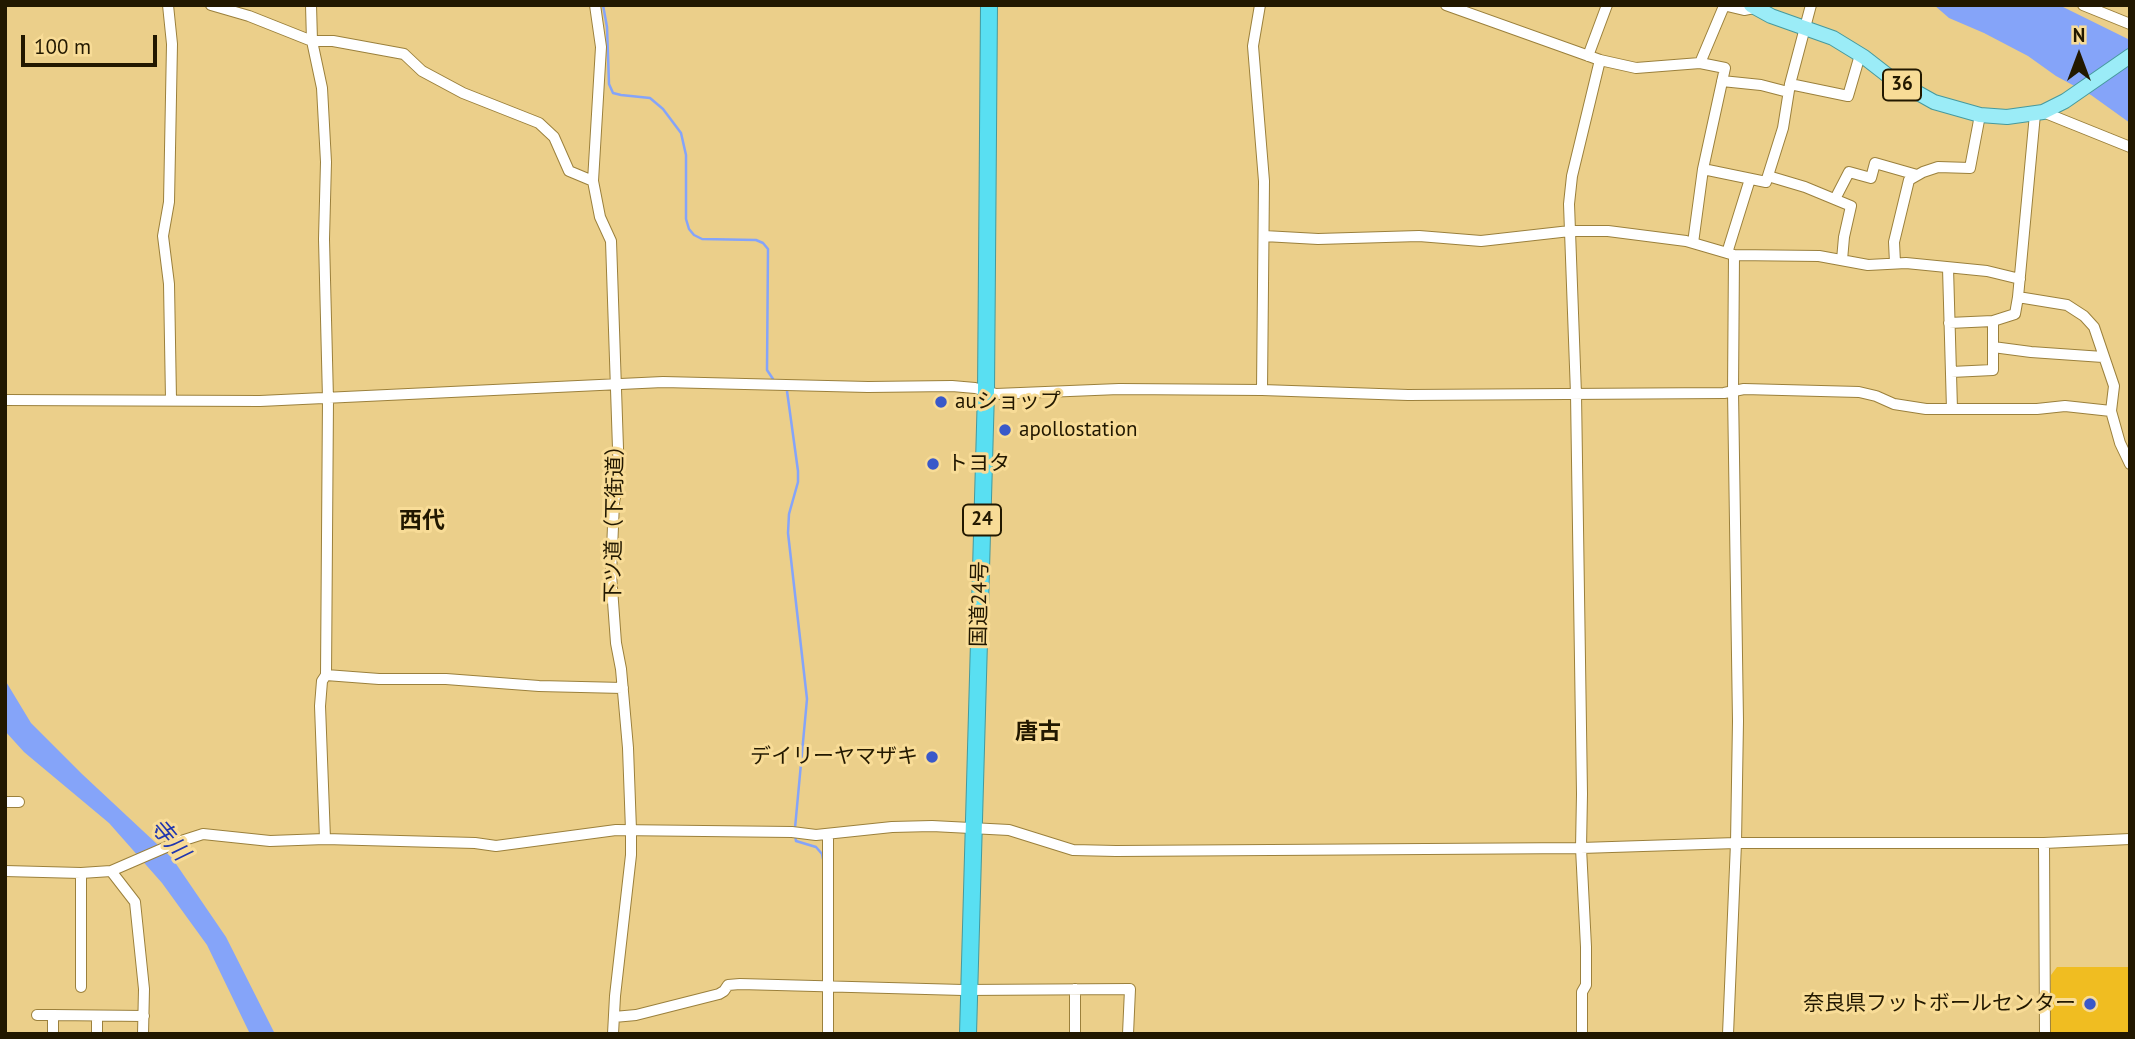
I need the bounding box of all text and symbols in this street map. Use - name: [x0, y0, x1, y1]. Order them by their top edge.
- scale bar: [24, 21, 161, 65]
- north arrow: [2044, 21, 2114, 91]
- text: N: [2073, 23, 2085, 47]
- text: 100 m: [34, 33, 91, 60]
- road number: 36: [1883, 69, 1921, 100]
- place label: auショップ: [955, 389, 1061, 415]
- marker: auショップ: [933, 394, 949, 410]
- place label: apollostation: [1019, 417, 1137, 443]
- marker: apollostation: [997, 422, 1013, 438]
- street label: 下ツ道（下街道）: [601, 435, 629, 603]
- place label: トヨタ: [947, 451, 1010, 477]
- marker: トヨタ: [925, 456, 941, 472]
- road number: 24: [963, 505, 1001, 536]
- district label: 西代: [399, 507, 445, 535]
- street label: 国道24号: [967, 561, 993, 647]
- district label: 唐古: [1015, 718, 1061, 746]
- place label: デイリーヤマザキ: [750, 744, 918, 770]
- marker: デイリーヤマザキ: [924, 749, 940, 765]
- water label: 寺川: [144, 814, 194, 866]
- place label: 奈良県フットボールセンター: [1803, 991, 2076, 1017]
- marker: 奈良県フットボールセンター: [2082, 996, 2098, 1012]

